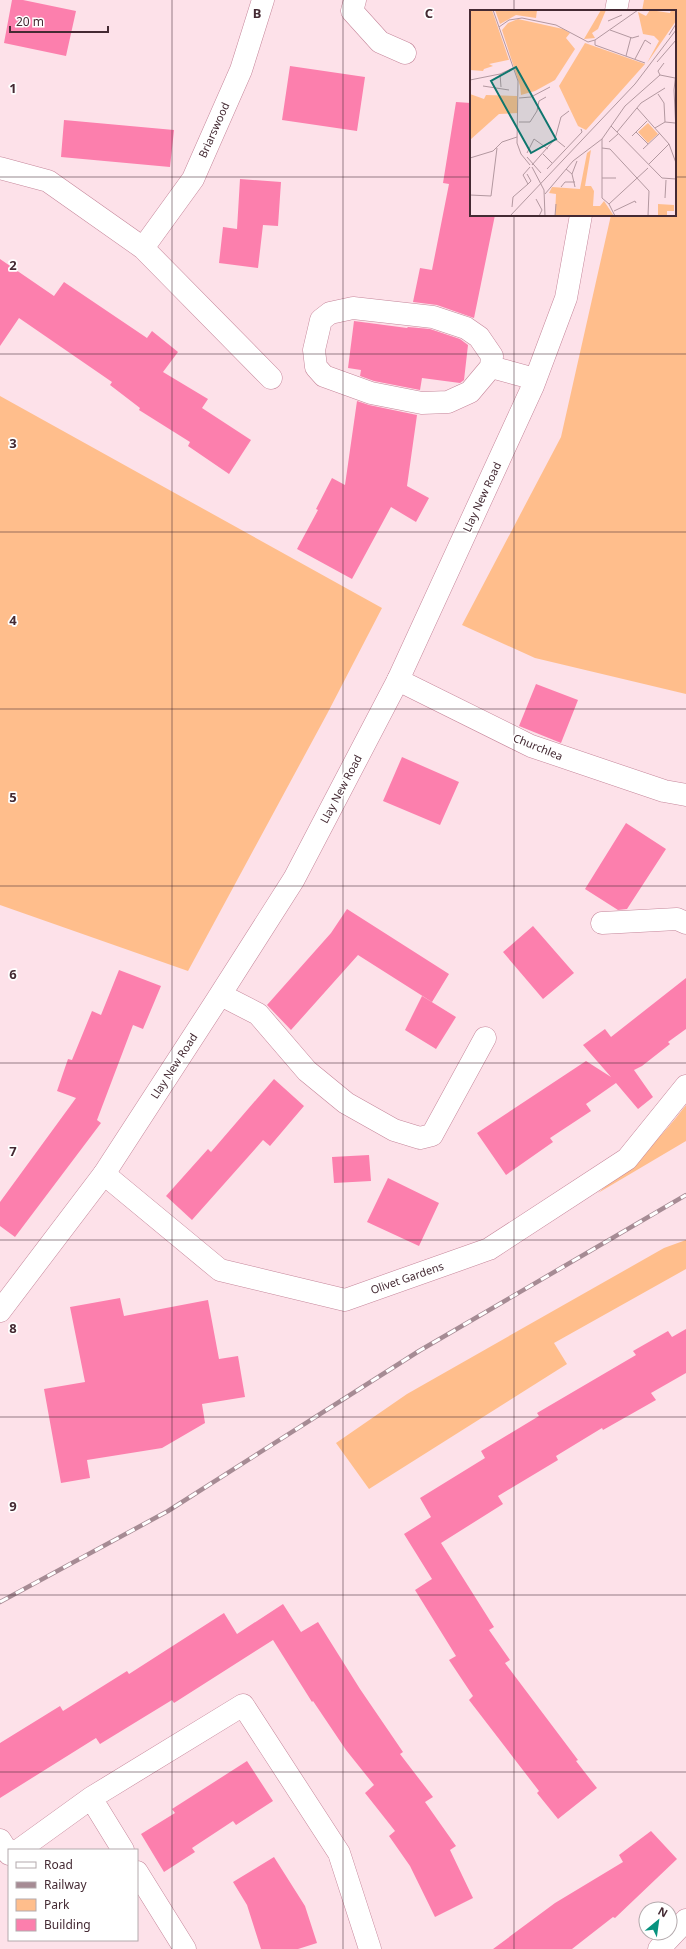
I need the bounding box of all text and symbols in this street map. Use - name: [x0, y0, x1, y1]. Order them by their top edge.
- text: B: [253, 4, 261, 22]
- text: C: [425, 4, 433, 22]
- scale bar: [10, 8, 108, 34]
- inset map: [470, 10, 676, 216]
- text: 20 m: [16, 13, 44, 30]
- text: 1: [9, 79, 17, 97]
- street label: Briarswood: [195, 100, 232, 160]
- text: 2: [9, 256, 17, 274]
- text: 3: [9, 434, 17, 452]
- street label: Llay New Road: [459, 459, 504, 534]
- text: 4: [9, 611, 17, 629]
- street label: Churchlea: [511, 730, 565, 763]
- street label: Llay New Road: [316, 752, 365, 826]
- text: 5: [9, 788, 17, 806]
- text: 6: [9, 965, 17, 983]
- street label: Llay New Road: [147, 1030, 200, 1101]
- text: 7: [9, 1142, 17, 1160]
- street label: Olivet Gardens: [368, 1258, 445, 1297]
- text: 8: [9, 1319, 17, 1337]
- text: 9: [9, 1497, 17, 1515]
- legend: [8, 1849, 138, 1941]
- text: Road: [44, 1856, 73, 1873]
- text: Railway: [44, 1876, 88, 1893]
- text: Park: [44, 1896, 70, 1913]
- north arrow: [638, 1901, 678, 1941]
- text: N: [656, 1903, 671, 1921]
- text: Building: [44, 1916, 91, 1933]

